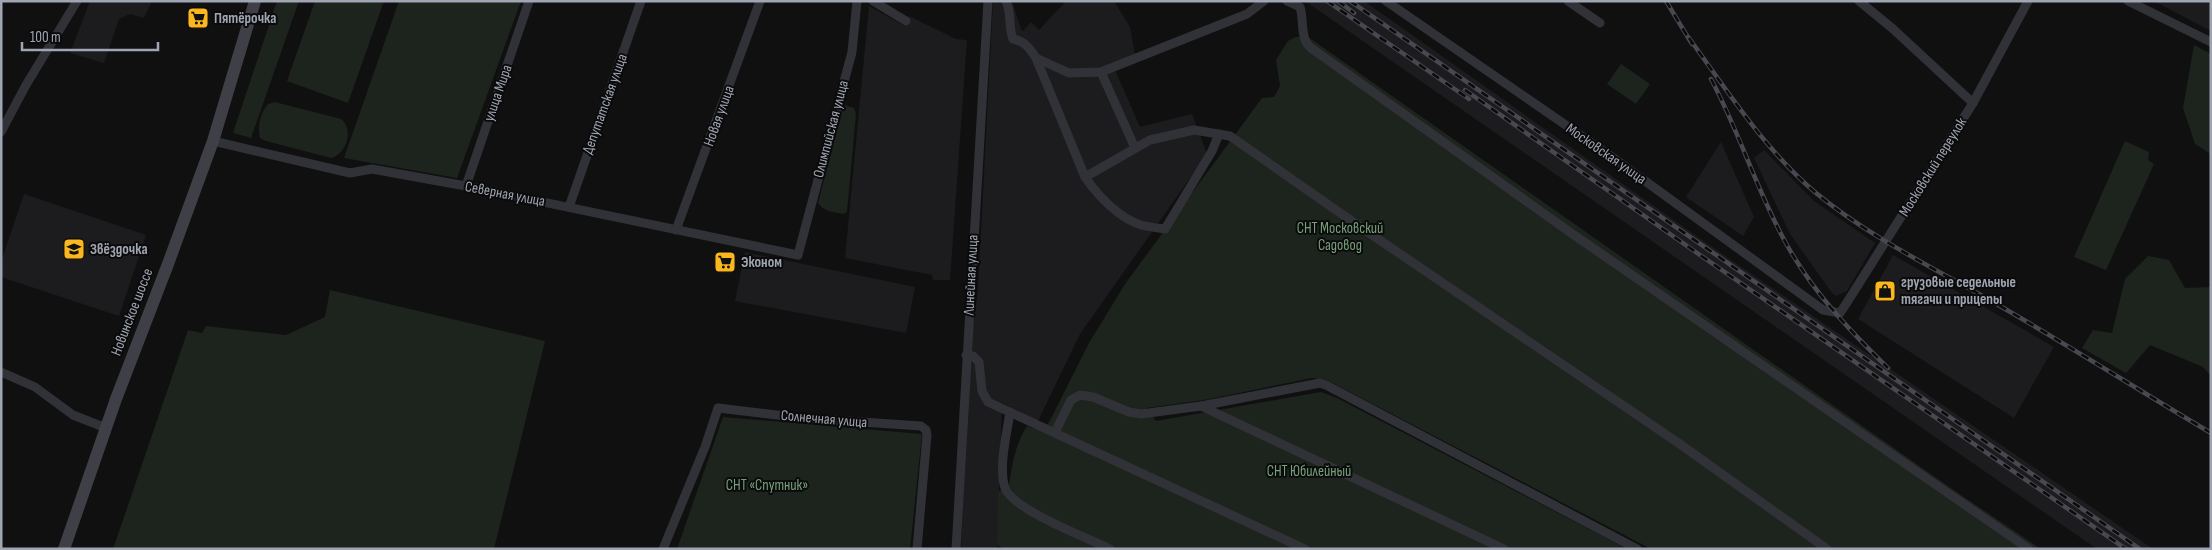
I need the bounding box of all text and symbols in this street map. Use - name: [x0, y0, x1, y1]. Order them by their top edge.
- supermarket icon: Пятёрочка: [186, 6, 210, 30]
- place label: Пятёрочка: [214, 9, 276, 28]
- scale bar: [22, 20, 159, 52]
- text: 100 m: [30, 28, 61, 47]
- street label: Депутатская улица: [578, 51, 632, 157]
- street label: улица Мира: [479, 62, 517, 124]
- street label: Олимпийская улица: [809, 78, 853, 180]
- street label: Новая улица: [699, 83, 739, 149]
- street label: Московский переулок: [1895, 114, 1971, 220]
- street label: Московская улица: [1562, 119, 1650, 189]
- street label: Северная улица: [463, 177, 547, 211]
- park label: СНТ Московский Садовод: [1297, 219, 1383, 255]
- street label: Линейная улица: [959, 234, 983, 317]
- school or university icon: Звёздочка: [62, 237, 86, 261]
- place label: Звёздочка: [90, 240, 148, 259]
- supermarket icon: Эконом: [713, 250, 737, 274]
- place label: Эконом: [741, 253, 782, 272]
- street label: Новинское шоссе: [107, 265, 157, 359]
- place label: грузовые седельные тягачи и прицепы: [1901, 273, 2016, 309]
- shop icon: грузовые седельные тягачи и прицепы: [1873, 279, 1897, 303]
- street label: Солнечная улица: [780, 406, 868, 432]
- park label: СНТ Юбилейный: [1267, 462, 1351, 481]
- park label: СНТ «Спутник»: [726, 476, 808, 495]

